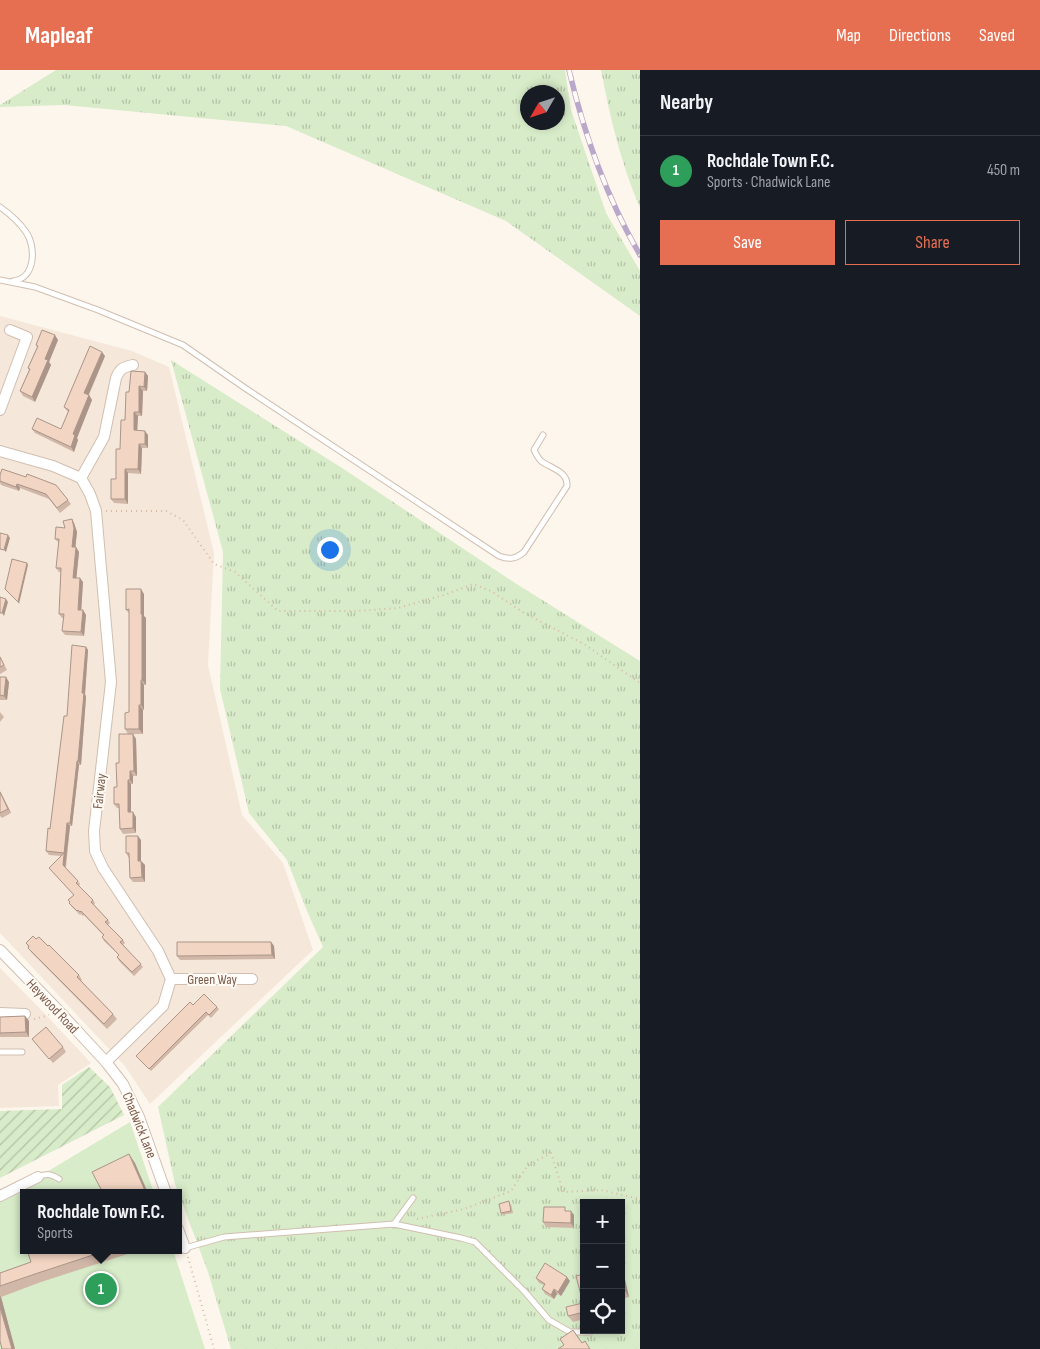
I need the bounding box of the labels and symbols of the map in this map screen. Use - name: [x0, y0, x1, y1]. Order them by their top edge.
- north arrow: [520, 85, 565, 130]
- your location: [317, 537, 343, 563]
- street label: Fairway: [89, 772, 110, 810]
- street label: Green Way: [187, 971, 237, 988]
- street label: Heywood Road: [23, 975, 82, 1037]
- street label: Chadwick Lane: [119, 1090, 160, 1161]
- pin: 1: [85, 1270, 117, 1308]

